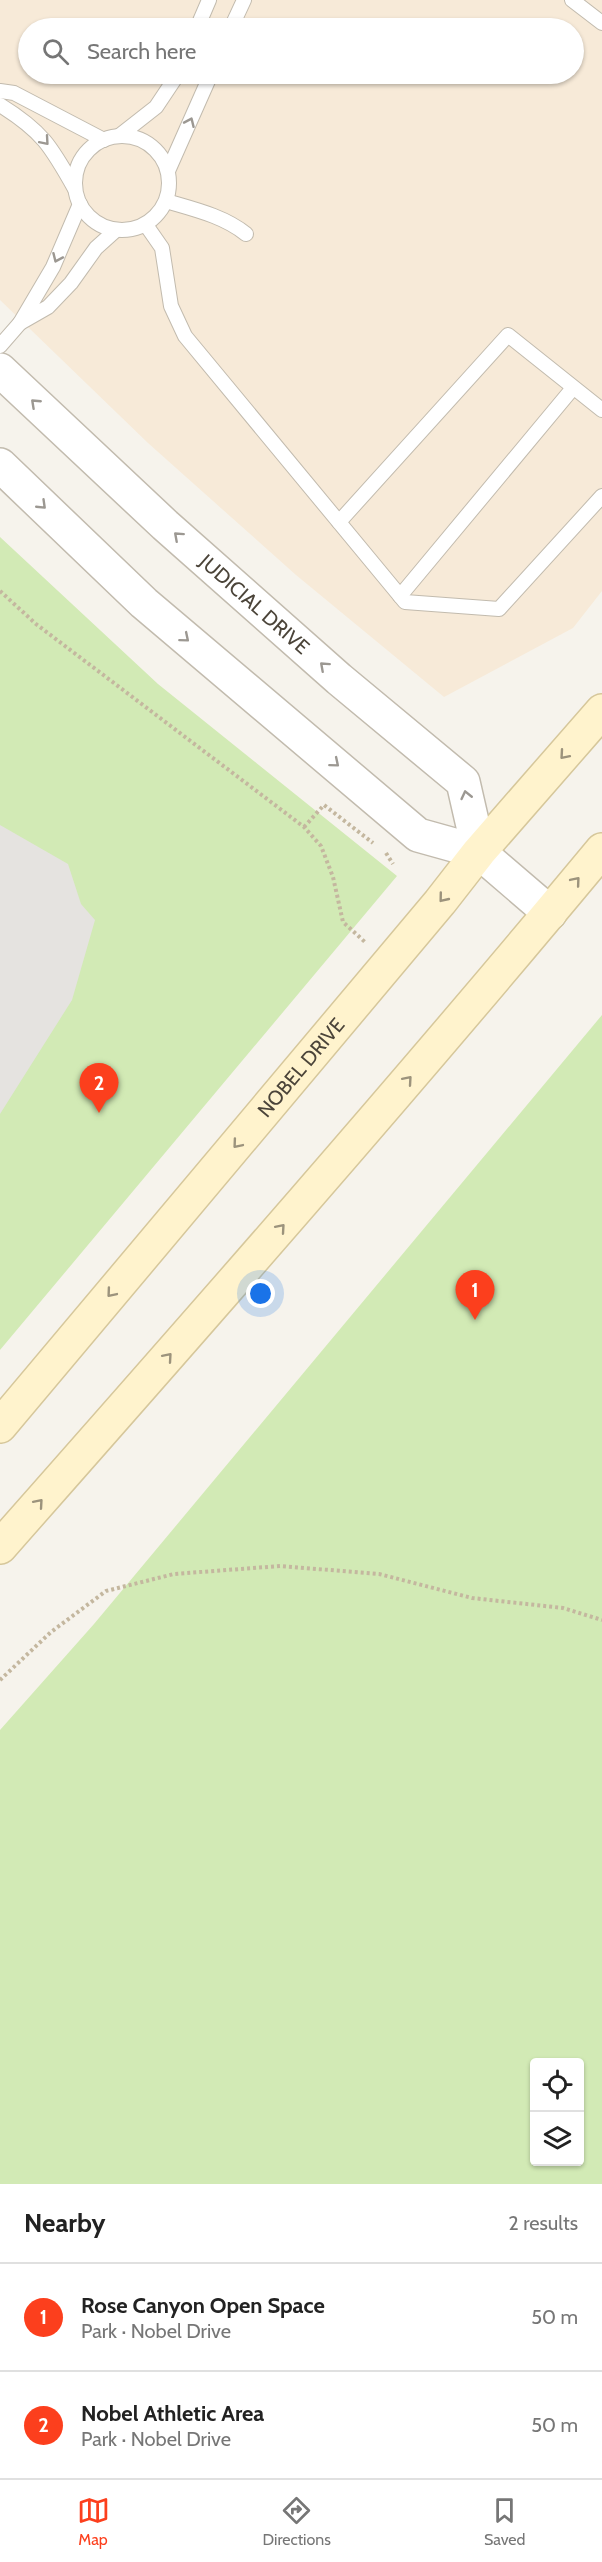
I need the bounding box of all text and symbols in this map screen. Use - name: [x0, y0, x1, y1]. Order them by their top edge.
- search box: [18, 18, 584, 84]
- icon: search: [39, 35, 72, 68]
- text: Search here: [87, 38, 196, 65]
- one-way arrow: [183, 118, 195, 129]
- one-way arrow: [38, 134, 49, 144]
- one-way arrow: [52, 251, 64, 262]
- one-way arrow: [32, 399, 42, 410]
- one-way arrow: [35, 498, 46, 509]
- one-way arrow: [174, 532, 185, 543]
- street label: JUDICIAL DRIVE: [194, 549, 314, 659]
- one-way arrow: [178, 631, 189, 642]
- one-way arrow: [320, 662, 330, 673]
- one-way arrow: [560, 748, 571, 759]
- one-way arrow: [328, 756, 339, 767]
- one-way arrow: [461, 790, 474, 800]
- one-way arrow: [569, 877, 580, 888]
- one-way arrow: [440, 891, 451, 902]
- street label: NOBEL DRIVE: [253, 1013, 349, 1122]
- pin: 2: [80, 1064, 118, 1113]
- one-way arrow: [401, 1076, 412, 1087]
- one-way arrow: [233, 1137, 244, 1148]
- one-way arrow: [274, 1224, 285, 1235]
- pin: 1: [456, 1270, 494, 1320]
- your location: [246, 1279, 275, 1308]
- one-way arrow: [108, 1286, 119, 1297]
- one-way arrow: [161, 1353, 172, 1364]
- one-way arrow: [32, 1499, 43, 1510]
- map controls: [530, 2058, 584, 2166]
- button: locate: [530, 2058, 584, 2112]
- button: layers: [530, 2112, 584, 2166]
- text: Nearby: [24, 2207, 105, 2239]
- text: 2 results: [508, 2211, 578, 2235]
- text: Rose Canyon Open Space: [81, 2292, 325, 2319]
- text: 1: [40, 2305, 47, 2329]
- text: 50 m: [531, 2305, 578, 2329]
- text: Park · Nobel Drive: [81, 2319, 231, 2343]
- text: Nobel Athletic Area: [81, 2400, 264, 2427]
- text: 2: [38, 2413, 49, 2437]
- text: 50 m: [531, 2413, 578, 2437]
- text: Park · Nobel Drive: [81, 2427, 231, 2451]
- tab: Map: [77, 2494, 110, 2549]
- tab: Directions: [263, 2494, 331, 2549]
- tab: Saved: [484, 2494, 525, 2549]

